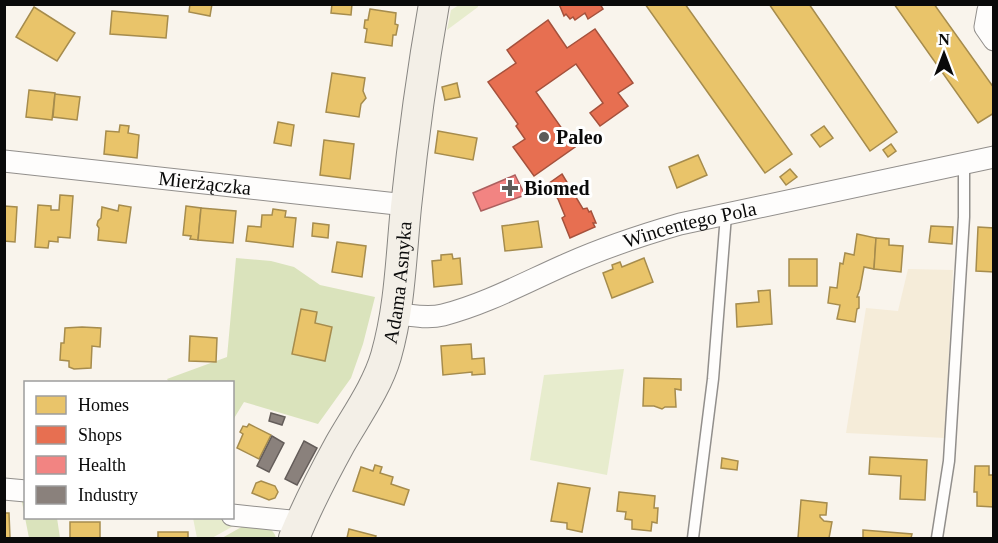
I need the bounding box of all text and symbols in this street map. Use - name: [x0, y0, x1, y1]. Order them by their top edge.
- north arrow: [914, 24, 974, 84]
- text: N: [938, 31, 950, 48]
- place label: Paleo: [556, 126, 603, 148]
- marker: Paleo: [537, 130, 551, 144]
- street label: Mierżączka: [157, 167, 253, 199]
- place label: Biomed: [524, 177, 590, 199]
- marker: Biomed: [501, 179, 519, 197]
- street label: Wincentego Pola: [621, 197, 758, 252]
- street label: Adama Asnyka: [379, 220, 416, 345]
- legend: [24, 381, 234, 519]
- text: Homes: [78, 395, 129, 415]
- text: Shops: [78, 425, 122, 445]
- text: Health: [78, 455, 126, 475]
- text: Industry: [78, 485, 138, 505]

